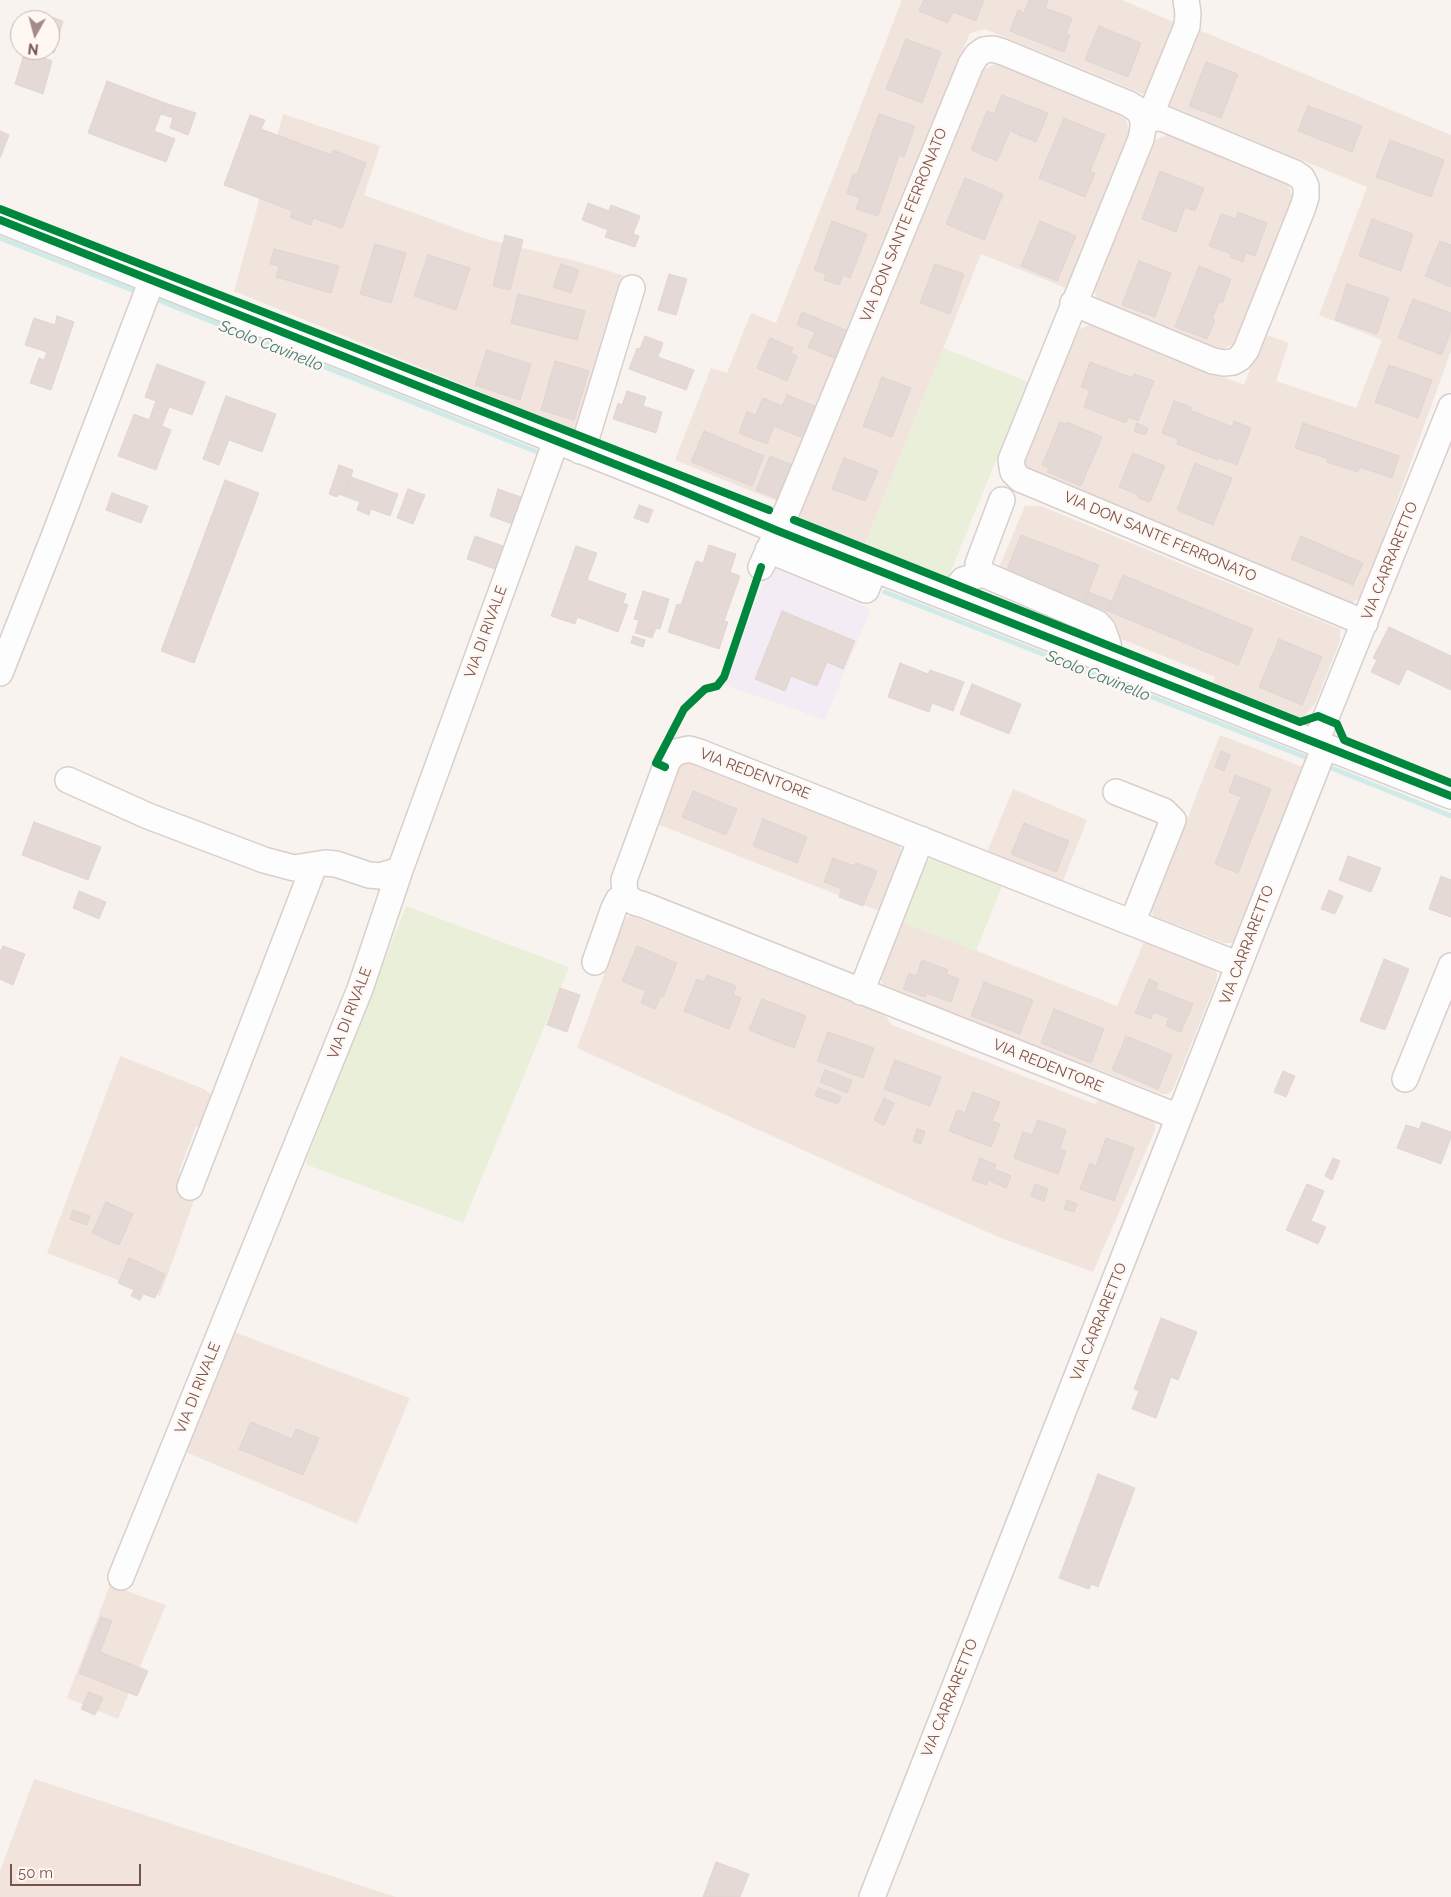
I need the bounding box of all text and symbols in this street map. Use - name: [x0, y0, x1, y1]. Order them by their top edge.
- north arrow: [10, 10, 60, 60]
- text: N: [27, 40, 40, 57]
- street label: VIA DON SANTE FERRONATO: [857, 125, 951, 325]
- water label: Scolo Cavinello: [216, 316, 326, 376]
- street label: VIA DON SANTE FERRONATO: [1061, 488, 1259, 586]
- street label: VIA CARRARETTO: [1358, 499, 1422, 623]
- street label: VIA DI RIVALE: [461, 583, 511, 681]
- water label: Scolo Cavinello: [1043, 646, 1153, 706]
- street label: VIA REDENTORE: [697, 745, 813, 803]
- street label: VIA CARRARETTO: [1216, 883, 1278, 1007]
- street label: VIA DI RIVALE: [324, 965, 376, 1061]
- street label: VIA REDENTORE: [990, 1036, 1106, 1096]
- street label: VIA CARRARETTO: [1067, 1260, 1131, 1384]
- street label: VIA DI RIVALE: [171, 1340, 225, 1436]
- street label: VIA CARRARETTO: [918, 1636, 982, 1760]
- scale bar: [12, 1854, 144, 1886]
- text: 50 m: [18, 1864, 53, 1882]

